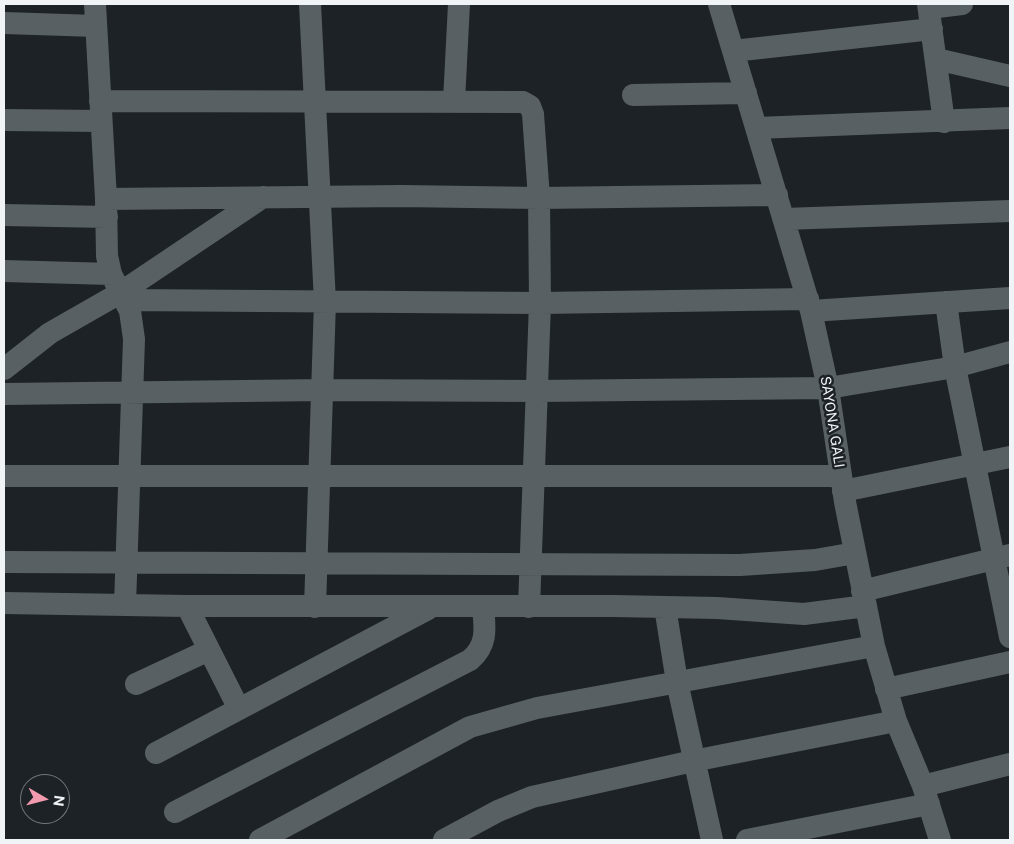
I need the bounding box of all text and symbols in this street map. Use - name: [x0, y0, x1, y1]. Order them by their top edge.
- street label: SAYONA GALI: [816, 375, 848, 469]
- north arrow: [20, 774, 70, 824]
- text: N: [50, 794, 68, 807]

